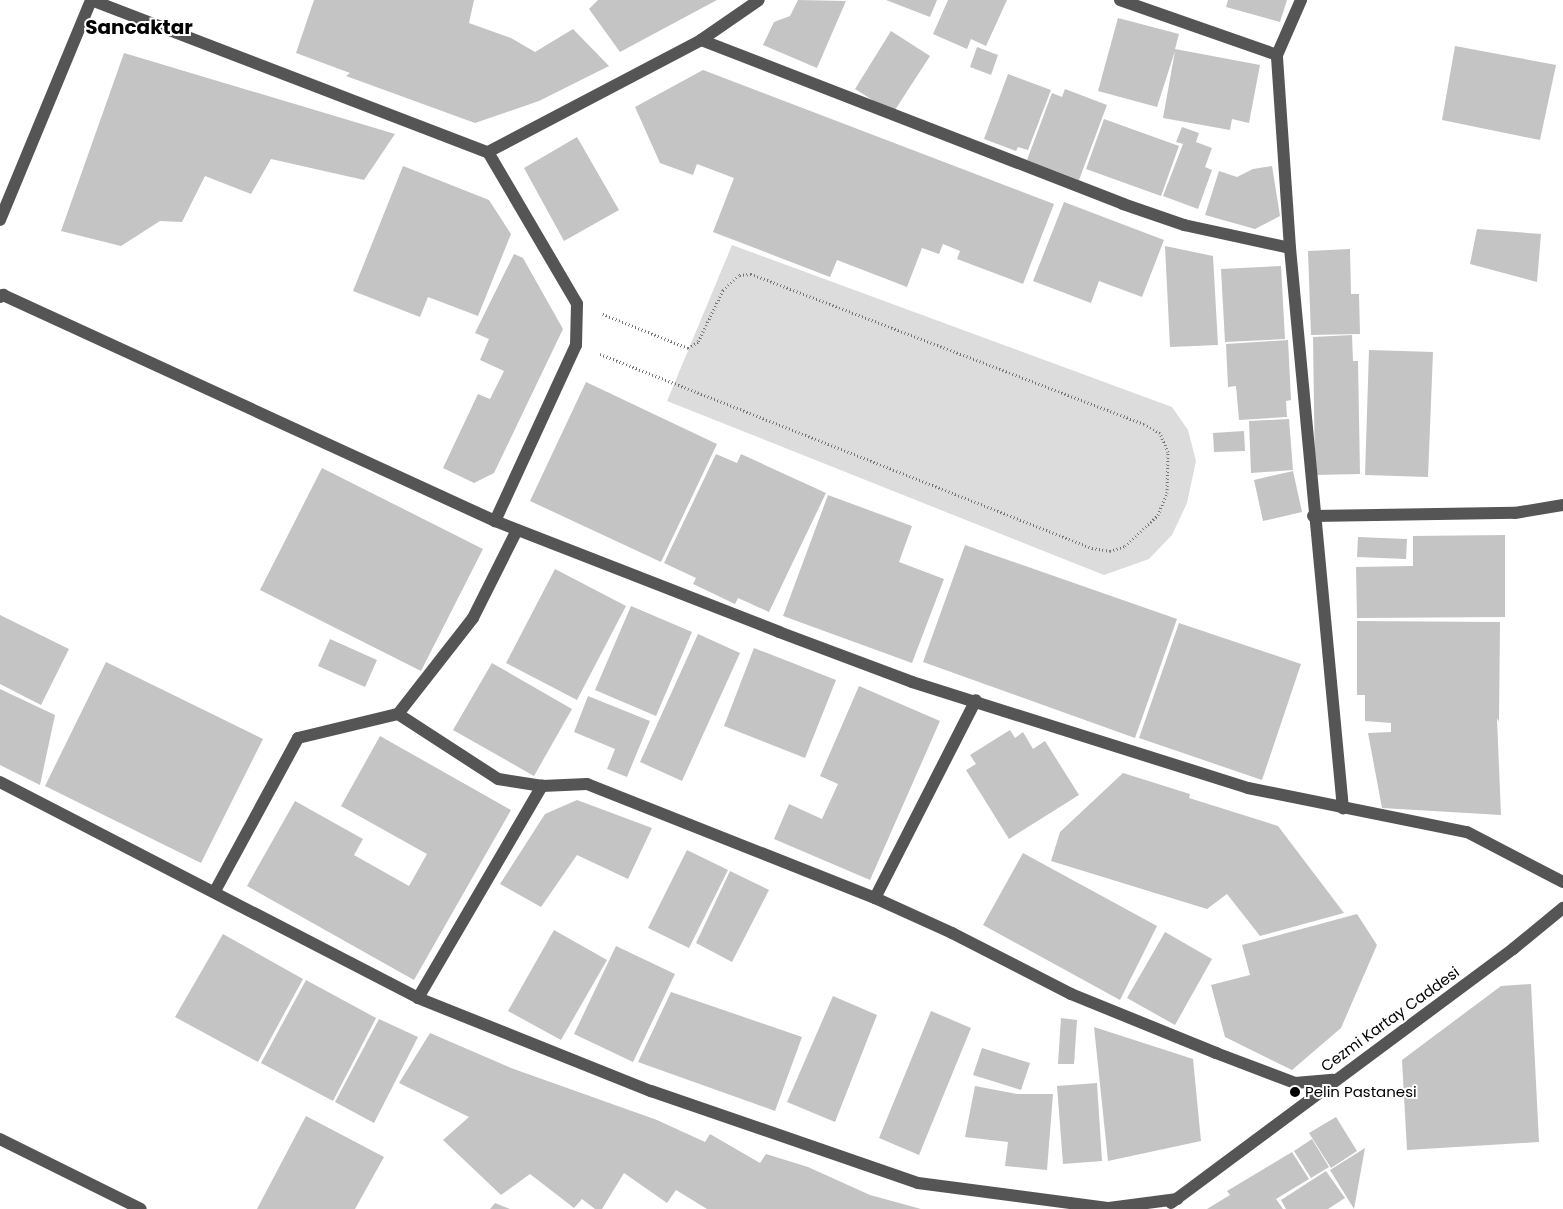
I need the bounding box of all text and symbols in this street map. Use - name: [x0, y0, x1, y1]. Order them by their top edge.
- district label: Sancaktar: [85, 15, 193, 39]
- street label: Cezmi Kartay Caddesi: [1317, 963, 1463, 1075]
- place label: Pelin Pastanesi: [1305, 1083, 1417, 1101]
- marker: Pelin Pastanesi: [1289, 1086, 1301, 1098]

